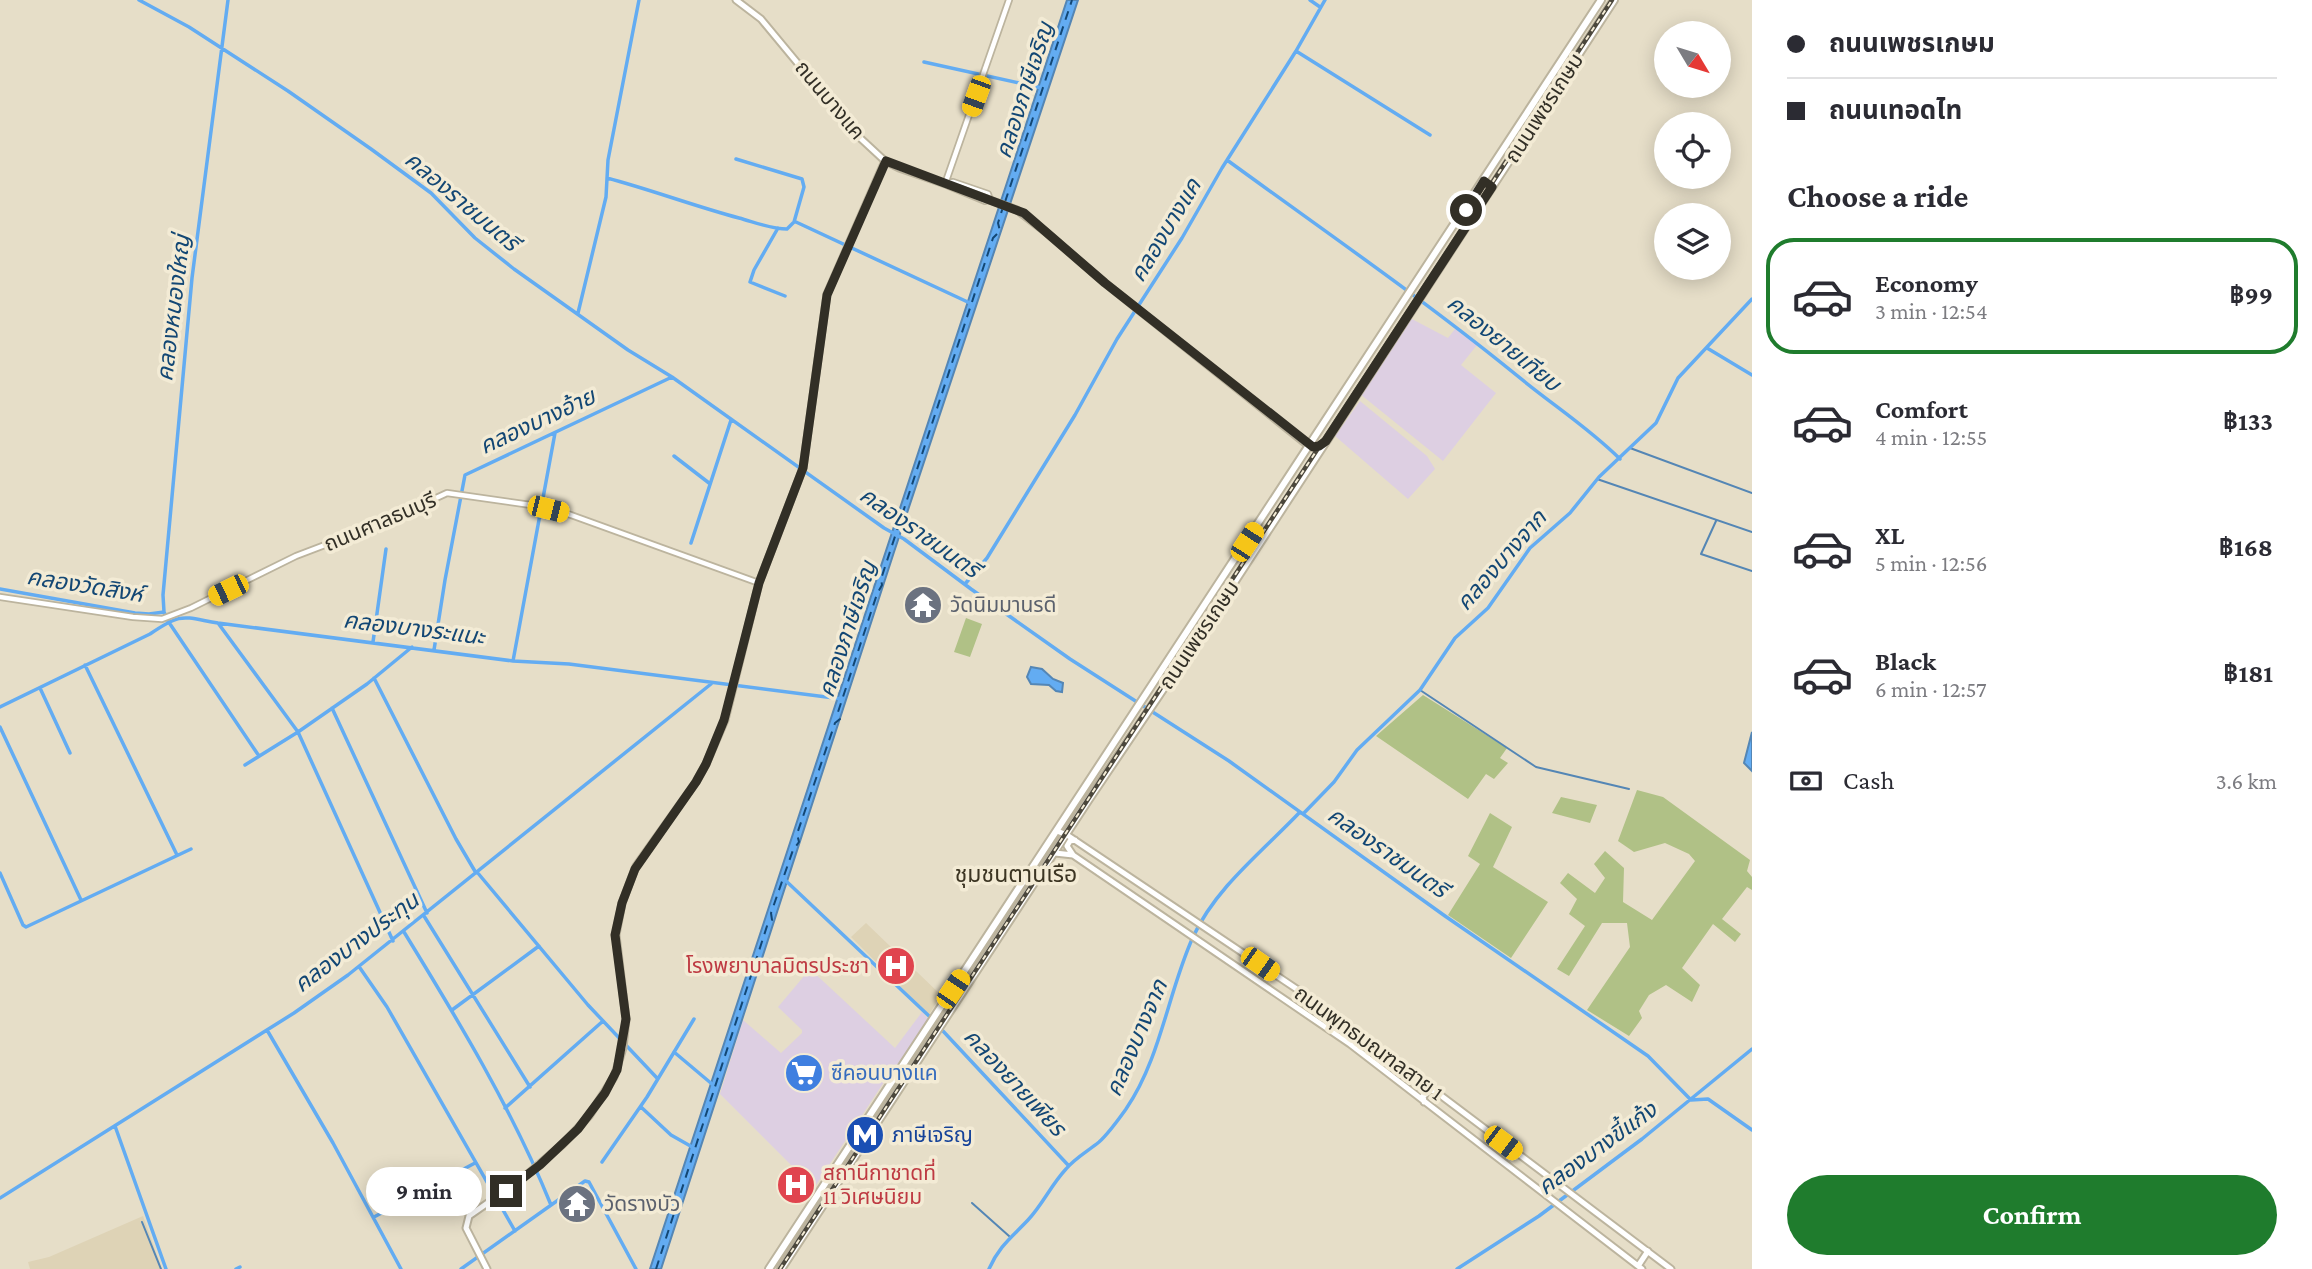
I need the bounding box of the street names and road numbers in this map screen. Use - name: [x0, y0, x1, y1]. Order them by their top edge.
- street label: ถนนเพชรเกษม: [1500, 49, 1588, 167]
- street label: ถนนบางแค: [790, 56, 870, 144]
- street label: ถนนศาลธนบุรี: [320, 488, 440, 557]
- street label: ถนนเพชรเกษม: [1154, 576, 1244, 694]
- street label: ถนนพุทธมณฑลสาย 1: [1289, 981, 1448, 1106]

